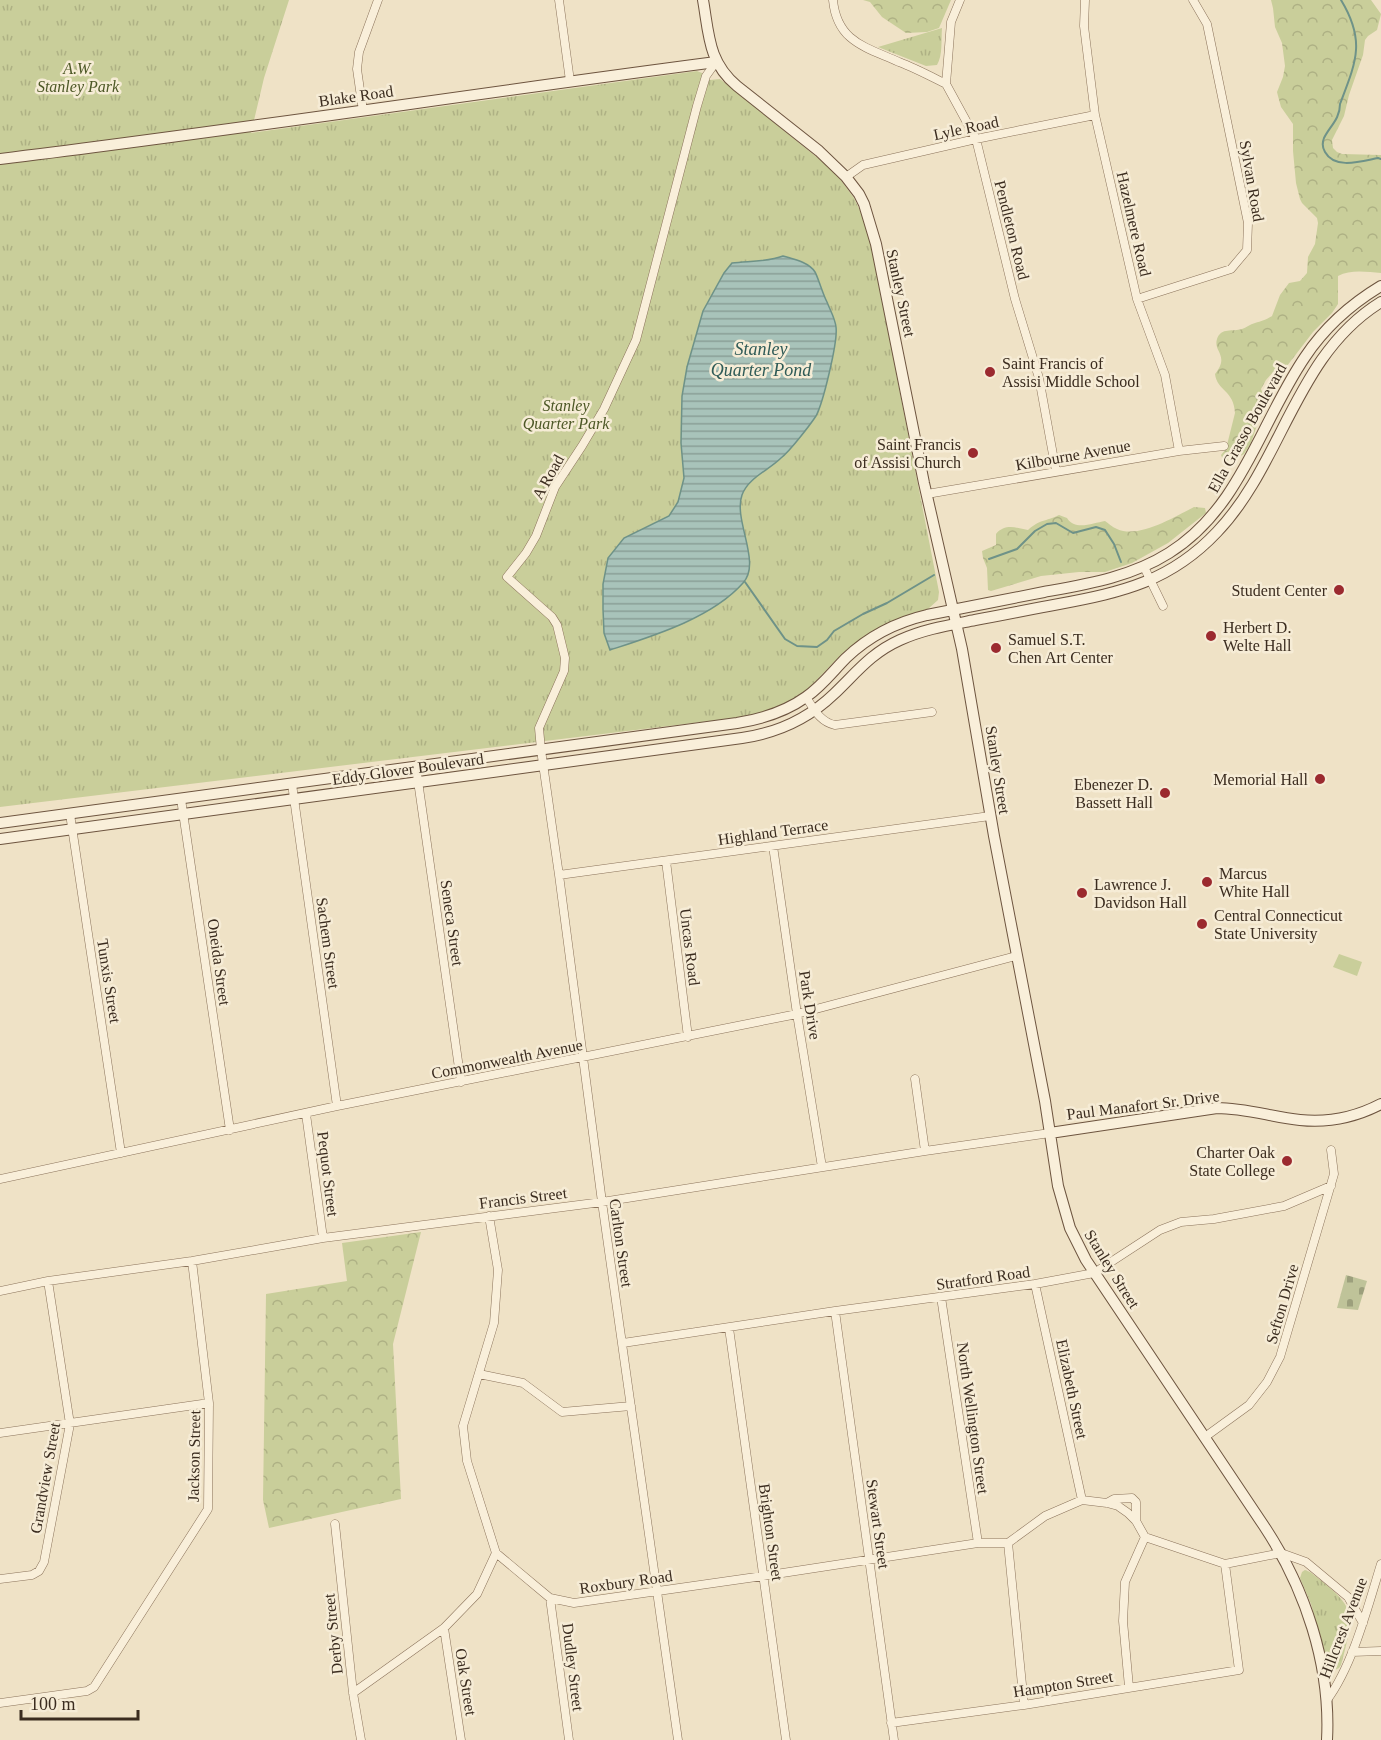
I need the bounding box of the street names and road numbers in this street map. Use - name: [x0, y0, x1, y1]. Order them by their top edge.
- street label: Blake Road: [318, 82, 394, 110]
- street label: Lyle Road: [932, 113, 1000, 144]
- street label: Sylvan Road: [1236, 139, 1268, 223]
- street label: Hazelmere Road: [1114, 170, 1154, 278]
- street label: Pendleton Road: [991, 179, 1033, 281]
- street label: Stanley Street: [882, 248, 919, 339]
- street label: Ella Grasso Boulevard: [1204, 361, 1290, 495]
- street label: Kilbourne Avenue: [1014, 437, 1132, 473]
- street label: A Road: [529, 452, 567, 502]
- street label: Stanley Street: [982, 725, 1013, 816]
- street label: Eddy Glover Boulevard: [331, 750, 485, 789]
- street label: Highland Terrace: [717, 816, 829, 849]
- street label: Seneca Street: [438, 879, 467, 968]
- street label: Sachem Street: [313, 896, 343, 990]
- street label: Uncas Road: [677, 907, 703, 987]
- street label: Oneida Street: [204, 917, 234, 1007]
- street label: Tunxis Street: [94, 938, 124, 1025]
- street label: Park Drive: [796, 969, 824, 1041]
- street label: Commonwealth Avenue: [430, 1036, 584, 1082]
- street label: Paul Manafort Sr. Drive: [1066, 1087, 1220, 1123]
- street label: Pequot Street: [313, 1130, 342, 1218]
- street label: Francis Street: [478, 1184, 568, 1212]
- street label: Carlton Street: [606, 1198, 636, 1289]
- street label: Stanley Street: [1080, 1227, 1143, 1312]
- street label: Sefton Drive: [1263, 1262, 1301, 1346]
- street label: Stratford Road: [935, 1263, 1031, 1293]
- street label: Elizabeth Street: [1053, 1337, 1091, 1441]
- street label: North Wellington Street: [953, 1341, 992, 1496]
- street label: Jackson Street: [185, 1409, 203, 1502]
- street label: Grandview Street: [27, 1421, 63, 1535]
- street label: Stewart Street: [863, 1478, 893, 1570]
- street label: Brighton Street: [755, 1482, 786, 1582]
- street label: Roxbury Road: [578, 1567, 674, 1598]
- street label: Hillcrest Avenue: [1316, 1575, 1370, 1681]
- street label: Derby Street: [320, 1592, 347, 1675]
- street label: Dudley Street: [558, 1622, 587, 1713]
- street label: Oak Street: [452, 1647, 480, 1717]
- street label: Hampton Street: [1012, 1668, 1115, 1701]

